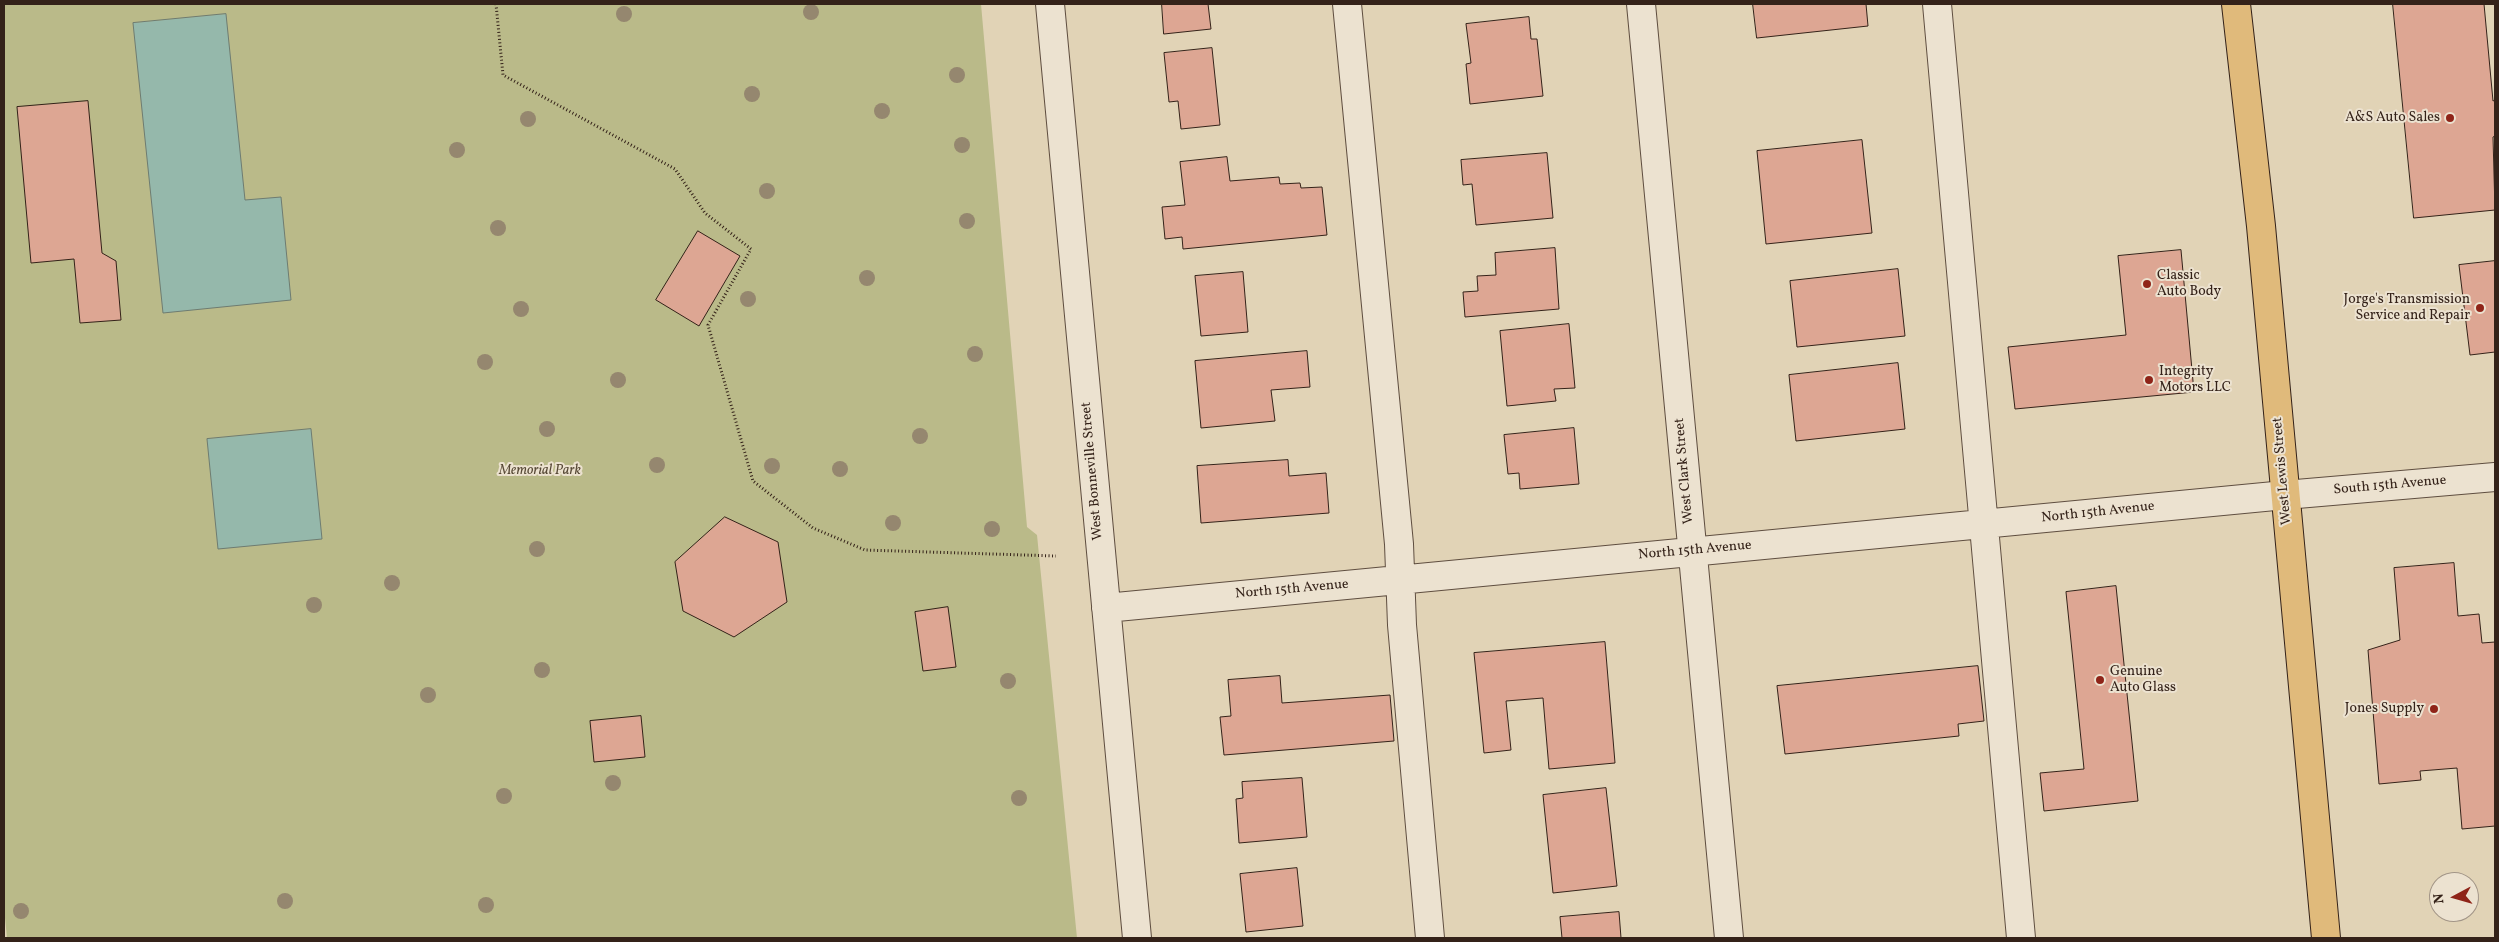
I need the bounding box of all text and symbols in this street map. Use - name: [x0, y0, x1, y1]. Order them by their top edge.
- place label: A&S Auto Sales: [2345, 110, 2440, 126]
- marker: A&S Auto Sales: [2444, 112, 2456, 124]
- place label: Classic Auto Body: [2157, 268, 2221, 300]
- marker: Classic Auto Body: [2141, 278, 2153, 290]
- place label: Jorge's Transmission Service and Repair: [2344, 292, 2470, 324]
- marker: Jorge's Transmission Service and Repair: [2474, 302, 2486, 314]
- place label: Integrity Motors LLC: [2159, 364, 2231, 397]
- marker: Integrity Motors LLC: [2143, 374, 2155, 386]
- street label: West Bonneville Street: [1079, 401, 1107, 541]
- street label: West Lewis Street: [2270, 416, 2296, 526]
- street label: West Clark Street: [1672, 417, 1698, 525]
- park label: Memorial Park: [499, 463, 581, 479]
- street label: South 15th Avenue: [2333, 473, 2447, 499]
- street label: North 15th Avenue: [2041, 499, 2155, 527]
- street label: North 15th Avenue: [1638, 538, 1752, 564]
- street label: North 15th Avenue: [1235, 577, 1349, 603]
- place label: Genuine Auto Glass: [2110, 664, 2176, 696]
- marker: Genuine Auto Glass: [2094, 674, 2106, 686]
- place label: Jones Supply: [2345, 701, 2424, 717]
- marker: Jones Supply: [2428, 703, 2440, 715]
- north arrow: [2429, 872, 2479, 922]
- text: N: [2430, 892, 2450, 905]

